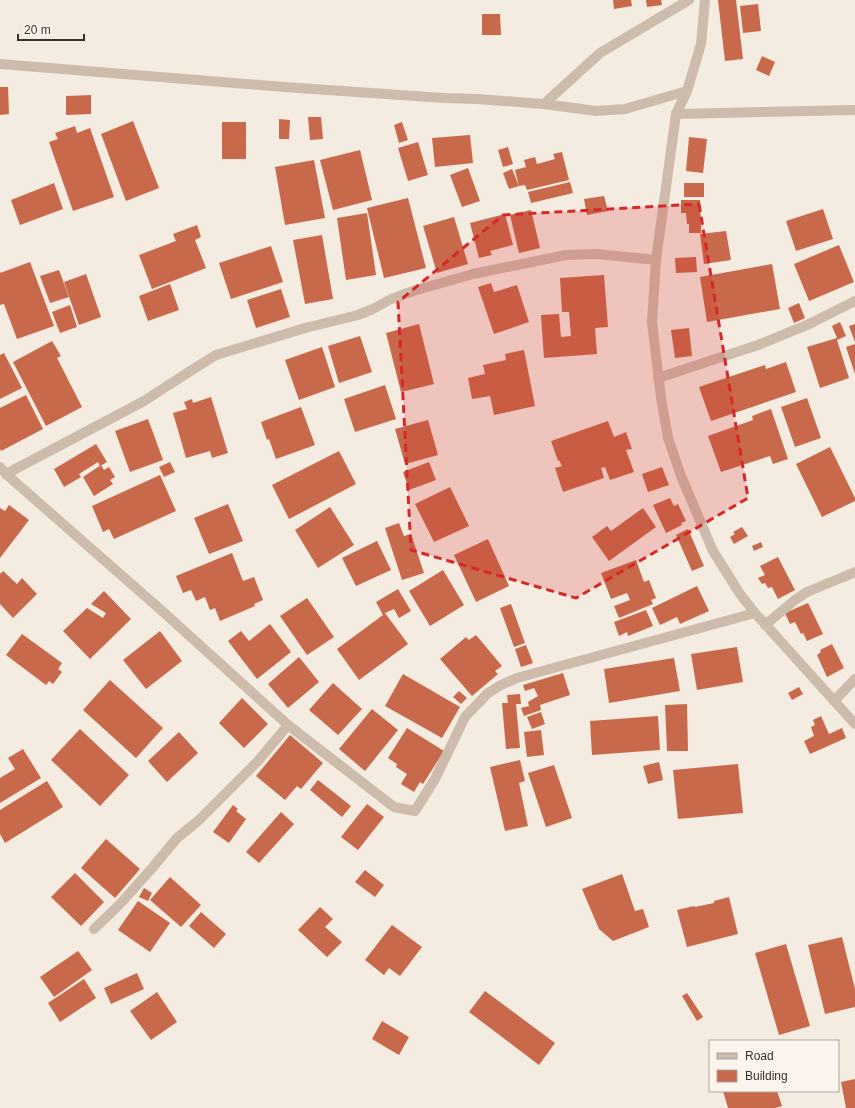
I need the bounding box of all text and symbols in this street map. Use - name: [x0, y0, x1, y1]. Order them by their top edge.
- scale bar: [18, 16, 84, 42]
- text: 20 m: [24, 23, 51, 37]
- legend: [709, 1040, 839, 1092]
- text: Road: [745, 1049, 774, 1063]
- text: Building: [745, 1069, 788, 1083]

